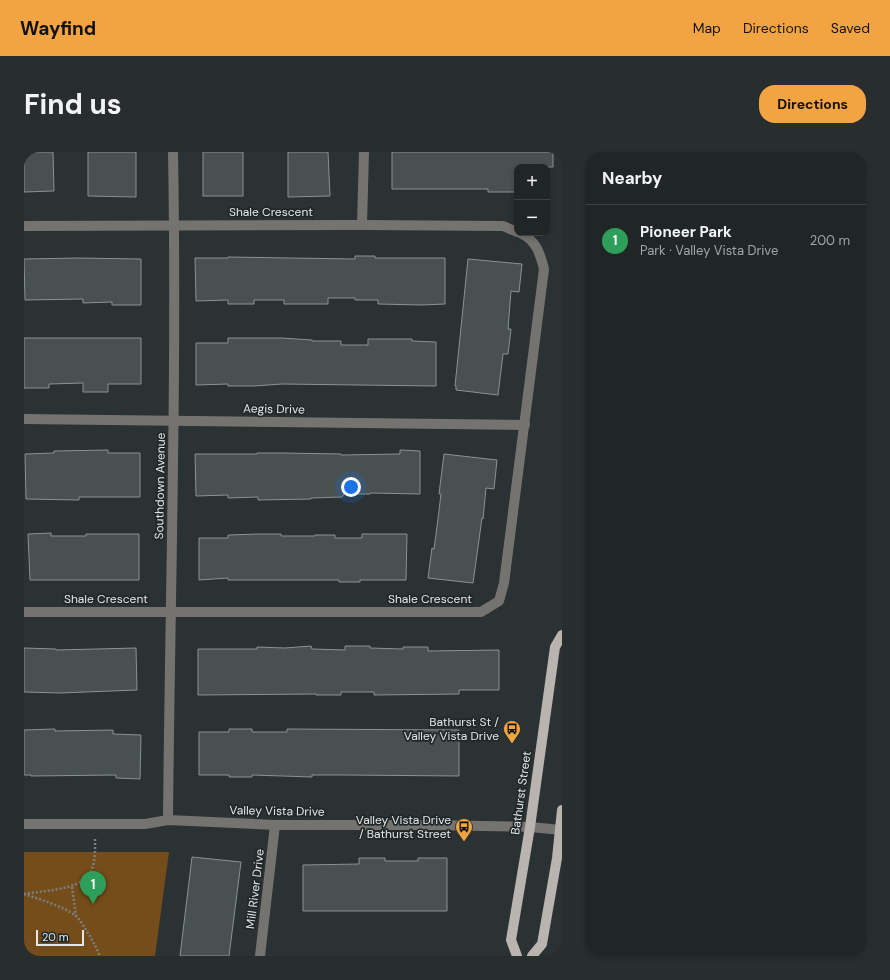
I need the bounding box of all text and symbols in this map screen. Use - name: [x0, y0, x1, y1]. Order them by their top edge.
- text: Wayfind: [20, 16, 96, 41]
- text: Map: [693, 19, 721, 37]
- text: Directions: [743, 19, 809, 37]
- text: Saved: [831, 19, 870, 37]
- button: Directions: [759, 85, 866, 123]
- text: Find us: [24, 86, 122, 123]
- map controls: [514, 164, 550, 236]
- button: +: [514, 164, 550, 200]
- text: Nearby: [602, 167, 662, 189]
- button: −: [514, 200, 550, 236]
- street label: Shale Crescent: [229, 204, 313, 220]
- text: Pioneer Park: [640, 222, 732, 242]
- text: 1: [613, 232, 617, 249]
- text: 200 m: [810, 232, 850, 249]
- text: Park · Valley Vista Drive: [640, 242, 778, 259]
- street label: Aegis Drive: [243, 400, 305, 418]
- street label: Southdown Avenue: [151, 432, 169, 540]
- your location: [341, 477, 361, 497]
- street label: Shale Crescent: [64, 591, 148, 607]
- street label: Shale Crescent: [388, 591, 472, 607]
- place label: Bathurst St / Valley Vista Drive: [404, 714, 499, 744]
- bus stop icon: Bathurst St / Valley Vista Drive: [502, 719, 522, 744]
- street label: Bathurst Street: [507, 750, 535, 836]
- street label: Valley Vista Drive: [229, 802, 325, 820]
- place label: Valley Vista Drive / Bathurst Street: [356, 812, 451, 842]
- bus stop icon: Valley Vista Drive / Bathurst Street: [454, 817, 474, 842]
- street label: Mill River Drive: [242, 848, 268, 930]
- pin: 1: [80, 871, 106, 904]
- scale bar: [36, 928, 84, 947]
- text: 20 m: [42, 930, 68, 944]

